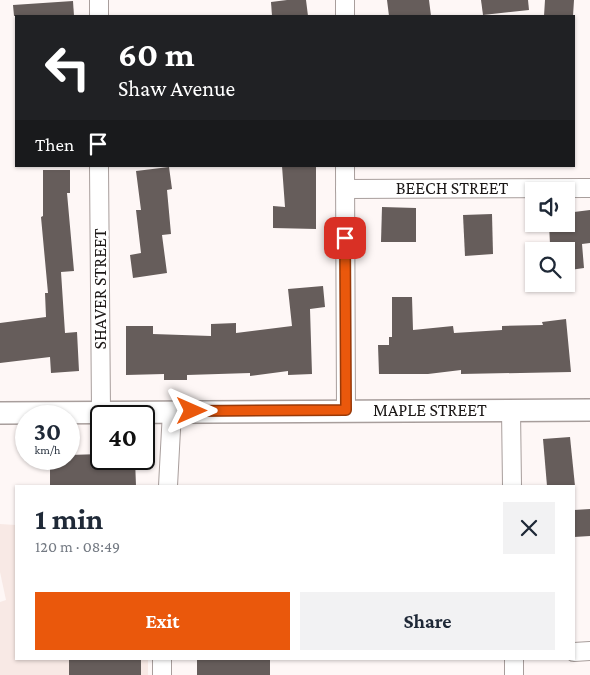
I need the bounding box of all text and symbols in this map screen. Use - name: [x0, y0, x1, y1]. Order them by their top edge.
- icon: left: [35, 35, 100, 100]
- text: 60 m: [118, 35, 195, 74]
- text: Shaw Avenue: [118, 76, 235, 101]
- icon: arrive: [84, 130, 112, 158]
- text: Then: [35, 134, 74, 155]
- street label: BEECH STREET: [396, 178, 508, 198]
- map controls: [525, 182, 575, 292]
- button: sound: [525, 182, 575, 232]
- pin: [324, 217, 366, 259]
- icon: arrive: [331, 224, 359, 252]
- street label: SHAVER STREET: [90, 228, 110, 349]
- button: search: [525, 242, 575, 292]
- position arrow: [165, 384, 217, 436]
- street label: MAPLE STREET: [373, 400, 487, 420]
- speed limit sign: 40: [90, 405, 155, 470]
- text: 30: [34, 418, 61, 445]
- text: km/h: [35, 443, 60, 457]
- text: 1 min: [35, 502, 103, 535]
- button: close: [503, 502, 555, 554]
- text: 120 m · 08:49: [35, 538, 120, 555]
- button: Exit: [35, 592, 290, 650]
- button: Share: [300, 592, 555, 650]

